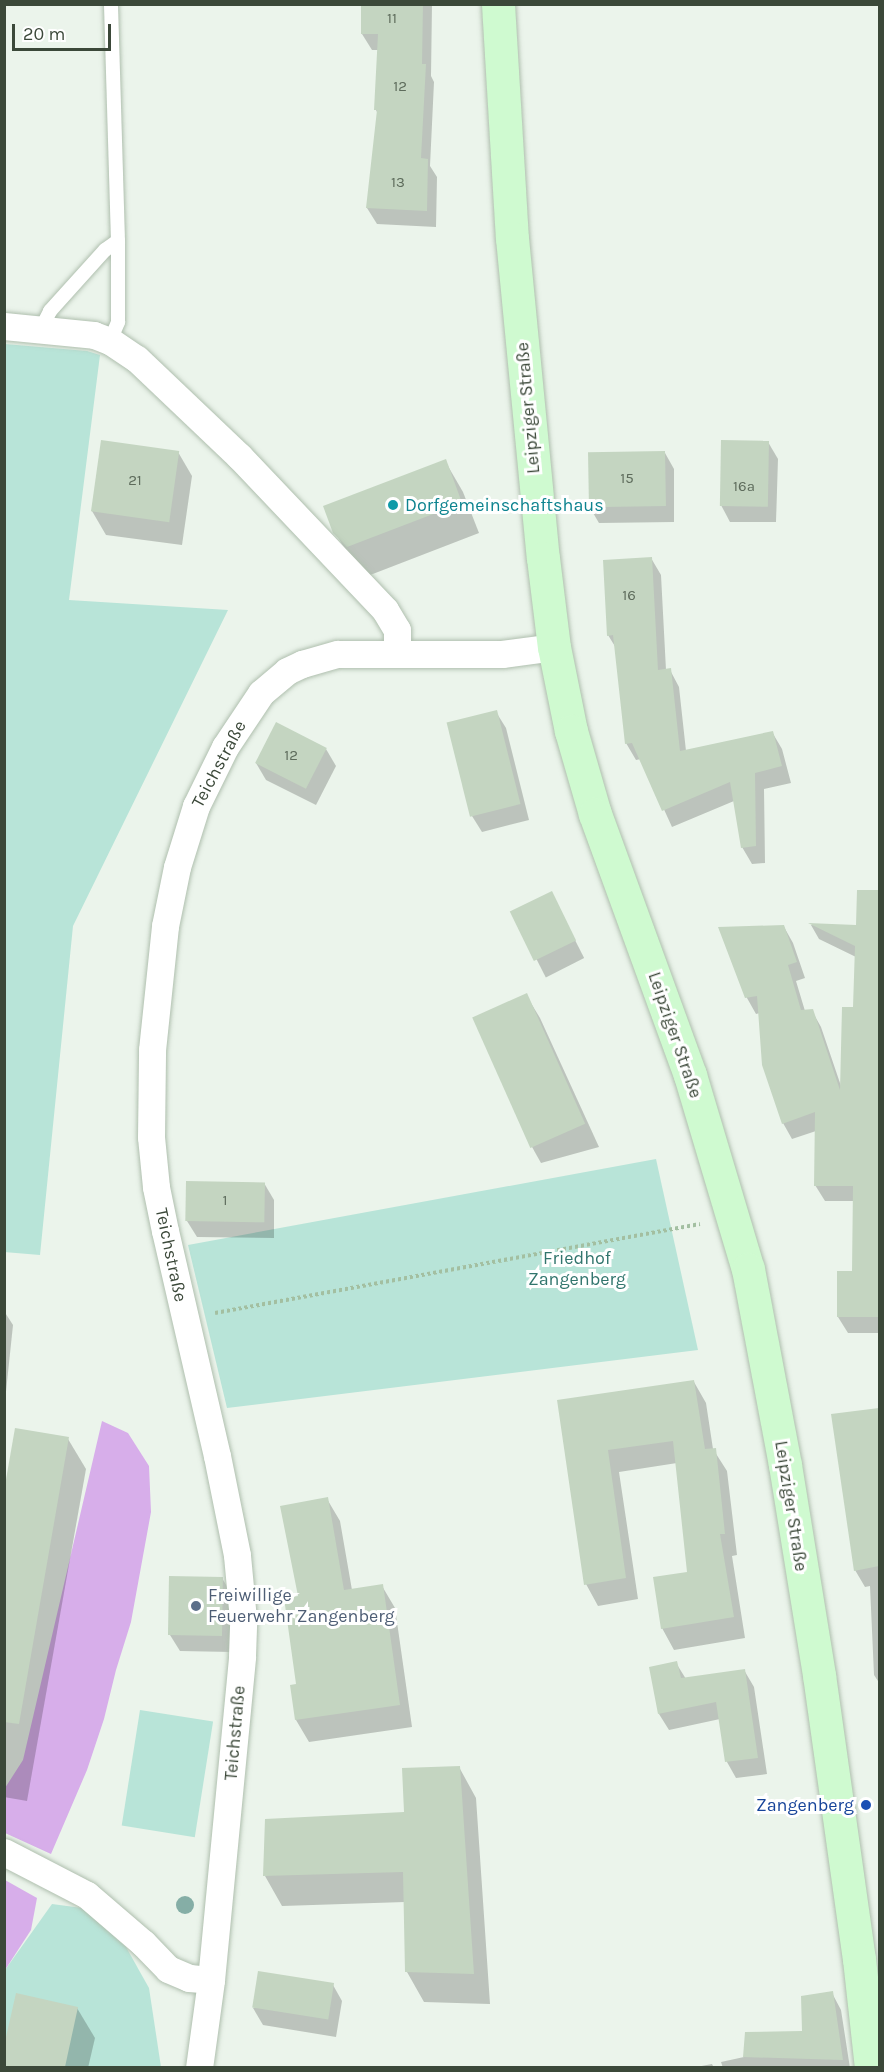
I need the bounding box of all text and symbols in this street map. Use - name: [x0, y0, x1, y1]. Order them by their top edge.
- house number: 11: [387, 10, 397, 28]
- scale bar: [15, 12, 114, 50]
- text: 20 m: [23, 23, 65, 45]
- house number: 12: [393, 78, 407, 96]
- house number: 13: [391, 174, 405, 192]
- street label: Leipziger Straße: [511, 341, 545, 475]
- house number: 15: [620, 470, 634, 488]
- house number: 21: [128, 472, 142, 490]
- house number: 16a: [733, 478, 755, 496]
- place label: Dorfgemeinschaftshaus: [405, 494, 604, 516]
- marker: Dorfgemeinschaftshaus: [386, 498, 400, 512]
- house number: 16: [622, 587, 636, 605]
- street label: Teichstraße: [187, 717, 251, 811]
- house number: 12: [284, 747, 298, 765]
- street label: Leipziger Straße: [643, 969, 707, 1101]
- house number: 1: [223, 1192, 227, 1210]
- street label: Teichstraße: [151, 1206, 191, 1304]
- park label: Friedhof Zangenberg: [528, 1248, 626, 1290]
- street label: Leipziger Straße: [770, 1439, 812, 1573]
- place label: Freiwillige Feuerwehr Zangenberg: [208, 1585, 395, 1628]
- marker: Freiwillige Feuerwehr Zangenberg: [189, 1599, 203, 1613]
- street label: Teichstraße: [220, 1685, 250, 1781]
- place label: Zangenberg: [756, 1794, 854, 1816]
- marker: Zangenberg: [859, 1798, 873, 1812]

